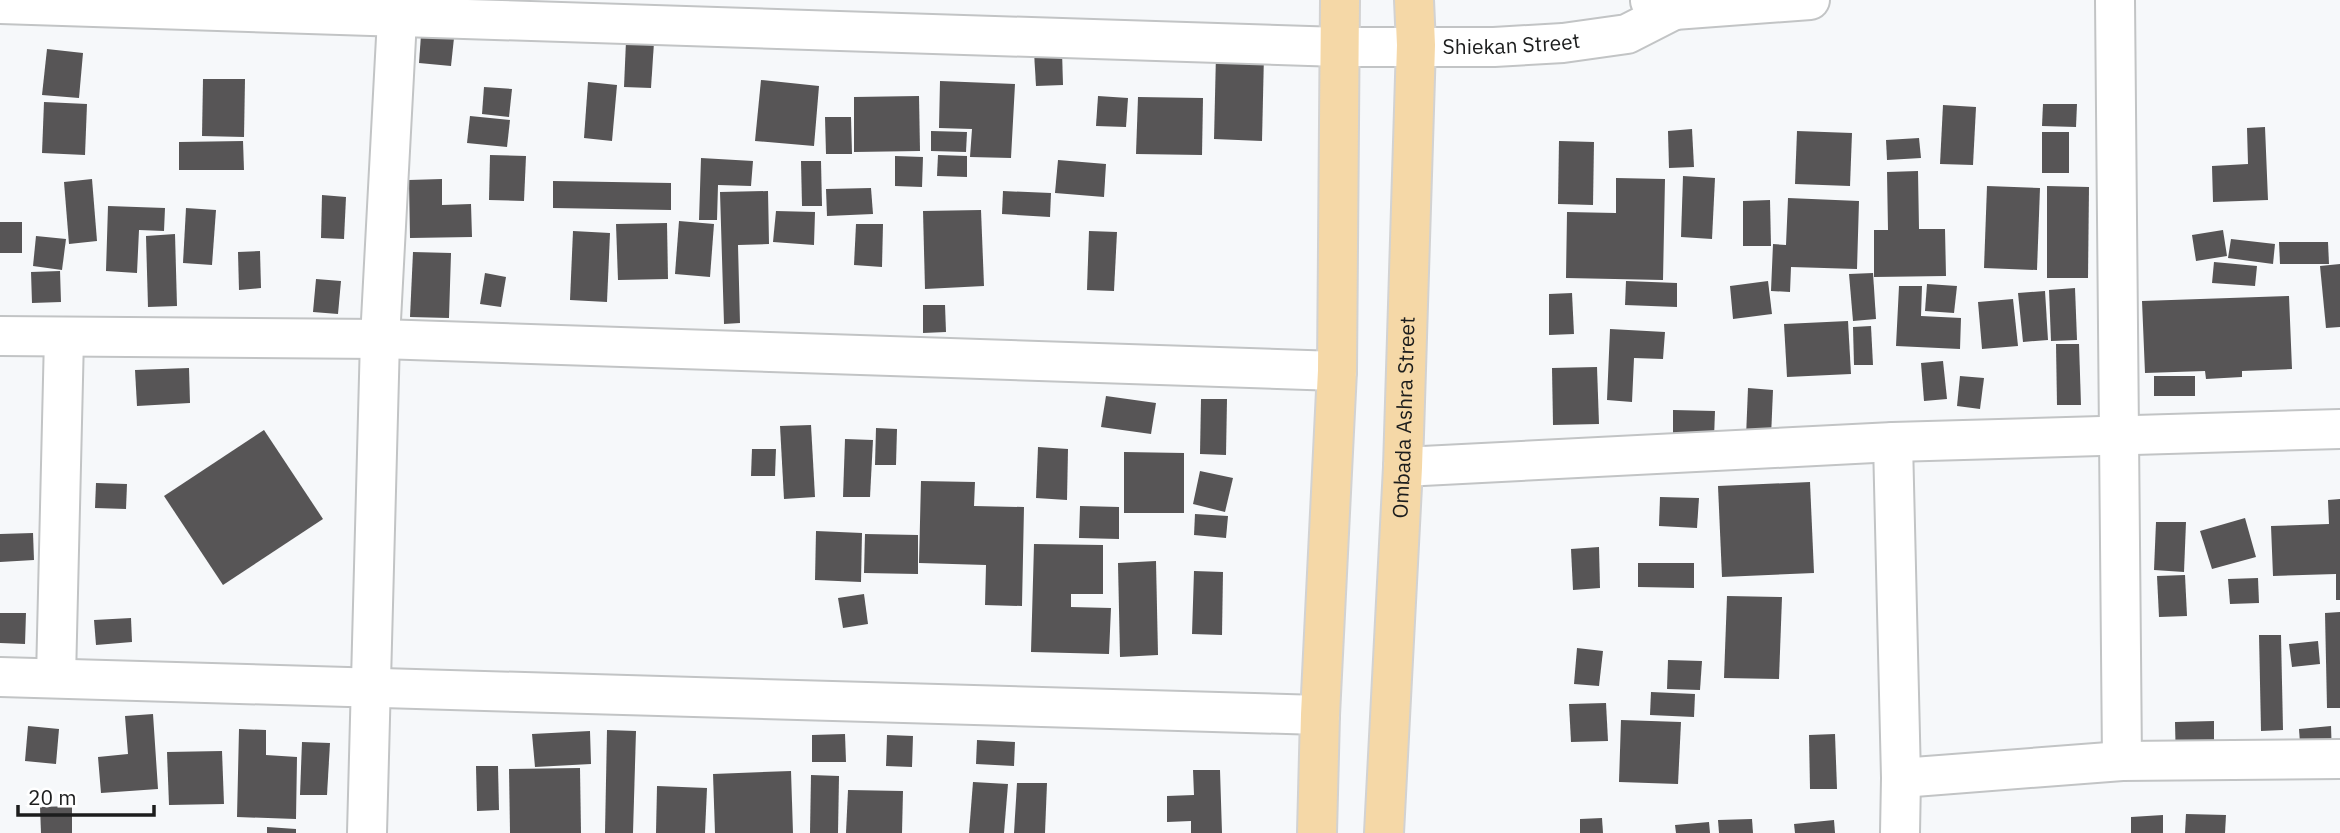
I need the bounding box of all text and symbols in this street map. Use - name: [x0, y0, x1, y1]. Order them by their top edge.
- street label: Shiekan Street: [1442, 26, 1582, 60]
- street label: Ombada Ashra Street: [1385, 316, 1421, 519]
- scale bar: [18, 774, 154, 818]
- text: 20 m: [28, 783, 77, 811]

